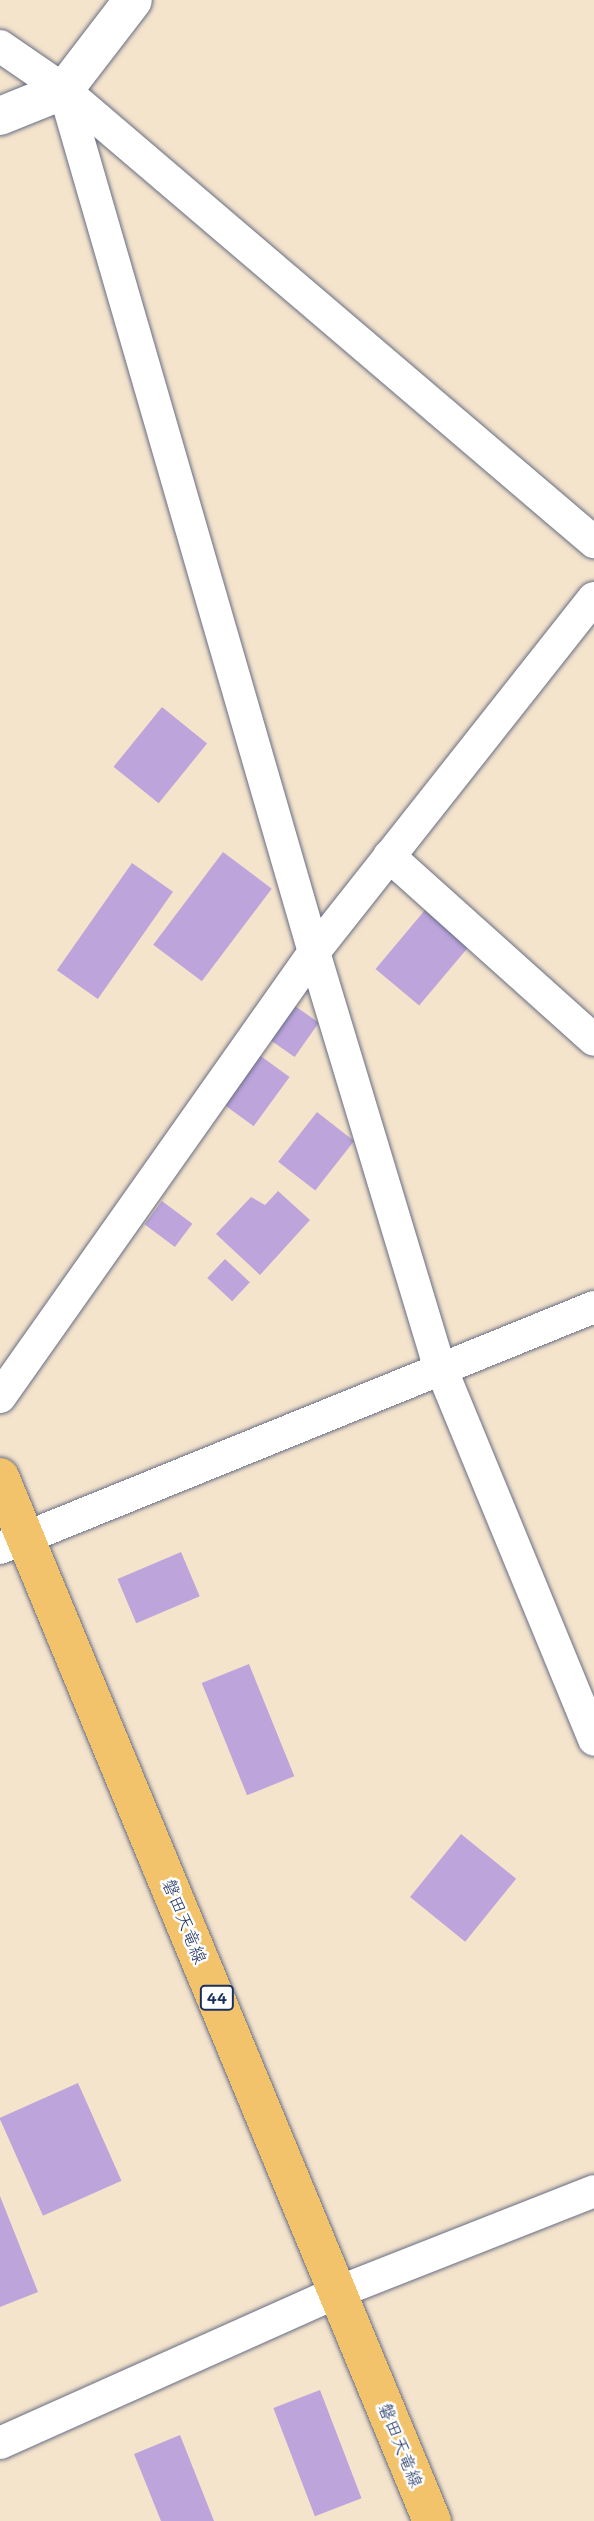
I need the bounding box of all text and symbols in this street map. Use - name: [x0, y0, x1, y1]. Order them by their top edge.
- street label: 磐田天竜線: [158, 1875, 212, 1967]
- road number: 44: [200, 1986, 234, 2010]
- street label: 磐田天竜線: [374, 2399, 428, 2491]

